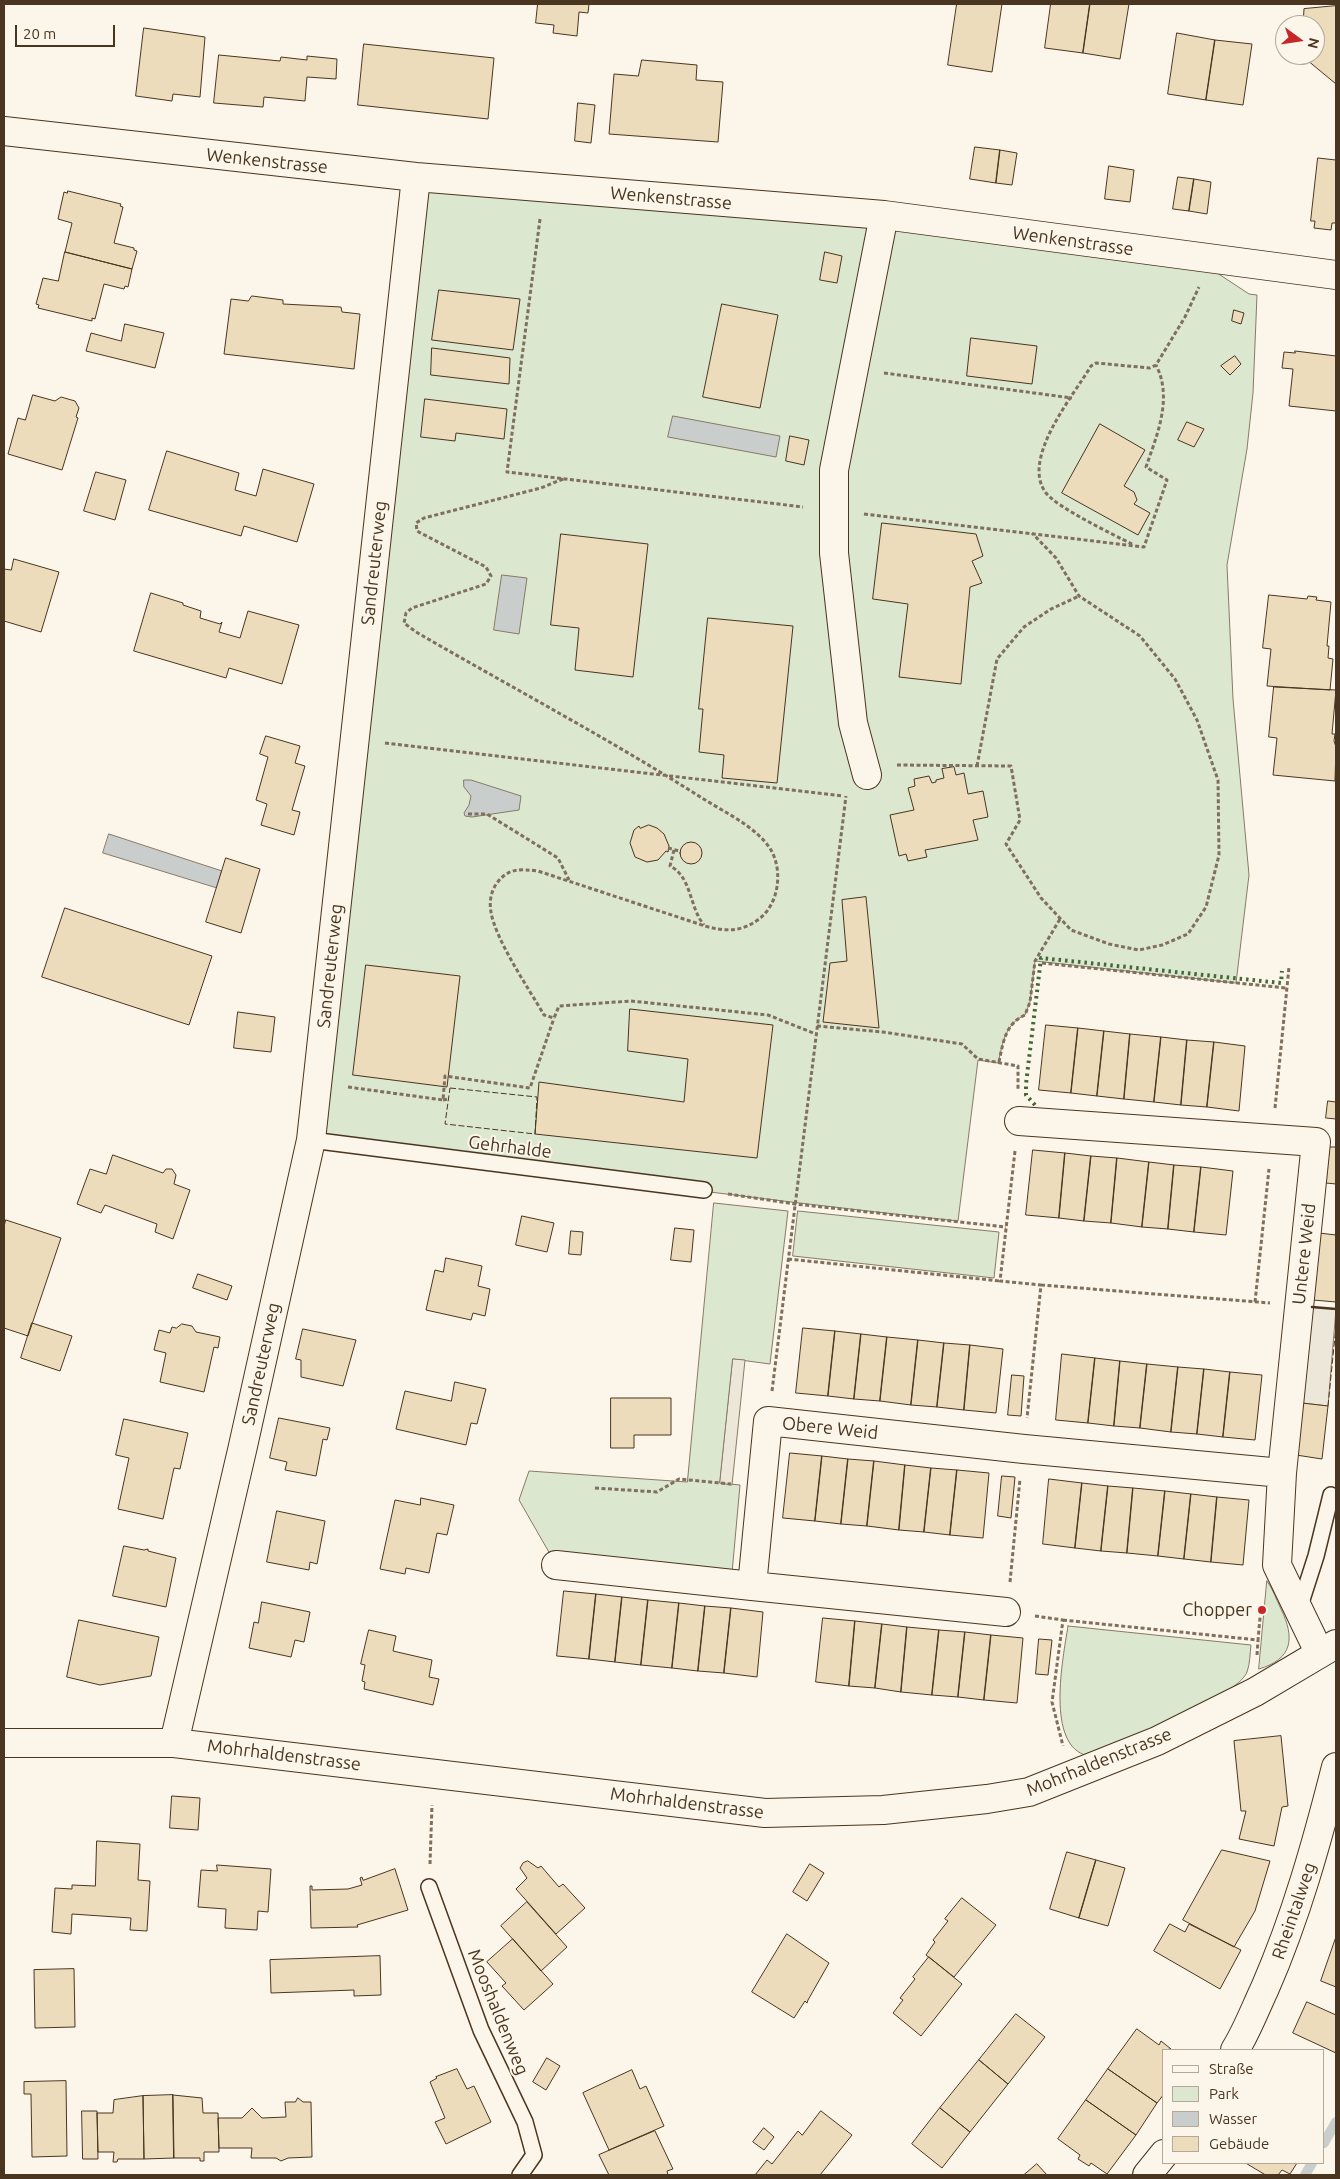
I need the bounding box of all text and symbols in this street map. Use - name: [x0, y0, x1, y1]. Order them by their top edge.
- scale bar: [18, 15, 118, 47]
- north arrow: [1275, 15, 1325, 65]
- text: 20 m: [23, 25, 56, 42]
- text: N: [1305, 36, 1323, 50]
- street label: Wenkenstrasse: [205, 144, 329, 178]
- street label: Wenkenstrasse: [609, 182, 733, 214]
- street label: Wenkenstrasse: [1011, 222, 1135, 260]
- street label: Sandreuterweg: [357, 500, 391, 626]
- street label: Sandreuterweg: [313, 903, 347, 1029]
- street label: Gehrhalde: [467, 1131, 553, 1163]
- street label: Untere Weid: [1288, 1202, 1320, 1306]
- street label: Sandreuterweg: [237, 1301, 285, 1427]
- street label: Obere Weid: [781, 1412, 879, 1444]
- place label: Chopper: [1182, 1599, 1252, 1621]
- marker: Chopper: [1256, 1604, 1268, 1616]
- street label: Mohrhaldenstrasse: [1023, 1723, 1175, 1801]
- street label: Mohrhaldenstrasse: [206, 1735, 362, 1775]
- street label: Mohrhaldenstrasse: [609, 1783, 765, 1823]
- street label: Rheintalweg: [1267, 1860, 1321, 1962]
- street label: Mooshaldenweg: [463, 1946, 533, 2078]
- legend: [1162, 2049, 1325, 2164]
- text: Straße: [1209, 2060, 1253, 2077]
- text: Park: [1209, 2085, 1239, 2102]
- text: Wasser: [1209, 2110, 1257, 2127]
- text: Gebäude: [1209, 2135, 1269, 2152]

